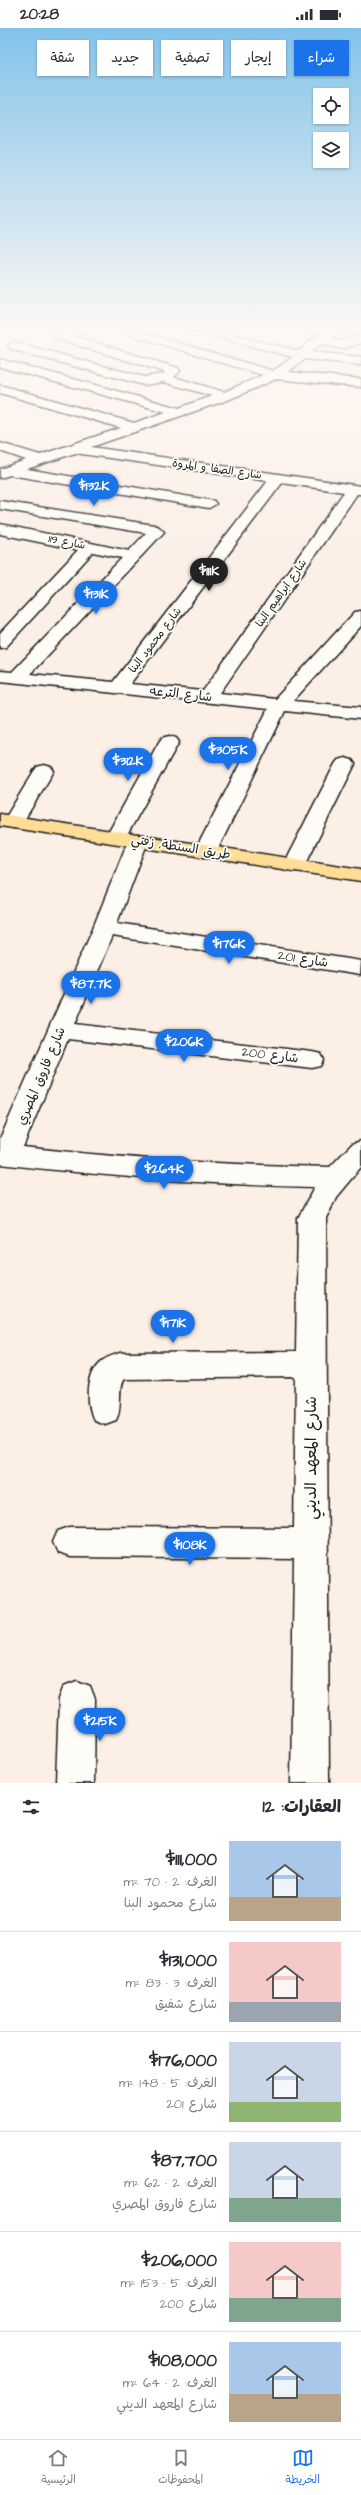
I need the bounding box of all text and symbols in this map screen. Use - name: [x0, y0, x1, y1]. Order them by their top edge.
- text: 20:28: [20, 4, 59, 25]
- chip: شقة: [37, 40, 89, 76]
- chip: جديد: [97, 40, 153, 76]
- chip: تصفية: [161, 40, 223, 76]
- chip: إيجار: [231, 40, 286, 76]
- chip: شراء: [294, 40, 349, 76]
- map controls: [313, 88, 349, 168]
- button: locate: [313, 88, 349, 124]
- button: layers: [313, 132, 349, 168]
- street label: شارع الصفا و المروة: [171, 455, 263, 484]
- pin: $132K: [66, 473, 122, 507]
- text: $132K: [79, 477, 109, 495]
- street label: شارع 119: [47, 531, 87, 554]
- street label: شارع ابراهيم البنا: [252, 556, 311, 631]
- pin: $111K: [181, 558, 237, 592]
- text: $111K: [199, 562, 219, 580]
- pin: $131K: [68, 581, 124, 615]
- text: $131K: [83, 585, 109, 603]
- street label: شارع محمود البنا: [125, 604, 186, 677]
- street label: شارع الترعه: [149, 682, 213, 706]
- pin: $305K: [200, 737, 256, 771]
- text: $305K: [208, 741, 248, 759]
- pin: $312K: [100, 748, 156, 782]
- text: $312K: [113, 752, 143, 770]
- street label: طريق السنطة, زفتي: [130, 830, 232, 866]
- pin: $176K: [201, 931, 257, 965]
- text: $176K: [213, 935, 245, 953]
- street label: شارع 201: [277, 946, 329, 972]
- pin: $87.7K: [58, 971, 124, 1005]
- text: $87.7K: [70, 975, 112, 993]
- street label: شارع فاروق المصري: [12, 1024, 70, 1128]
- pin: $206K: [156, 1029, 212, 1063]
- text: $206K: [165, 1033, 203, 1051]
- street label: شارع 200: [241, 1043, 299, 1067]
- pin: $264K: [136, 1156, 192, 1190]
- text: $264K: [144, 1160, 184, 1178]
- pin: $171K: [145, 1310, 201, 1344]
- text: $171K: [160, 1314, 186, 1332]
- street label: شارع المعهد الديني: [300, 1396, 325, 1520]
- pin: $108K: [162, 1532, 218, 1566]
- text: $108K: [173, 1536, 207, 1554]
- pin: $215K: [72, 1708, 128, 1742]
- text: $215K: [83, 1712, 117, 1730]
- text: العقارات: 12: [262, 1795, 341, 1819]
- icon: filters: [20, 1796, 42, 1818]
- text: $111,000: [166, 1848, 217, 1872]
- icon: home: [261, 1857, 309, 1905]
- text: الغرف: 2 · 70 m²: [124, 1873, 217, 1891]
- text: شارع محمود البنا: [124, 1894, 217, 1912]
- text: $131,000: [159, 1949, 217, 1973]
- icon: home: [261, 1958, 309, 2006]
- text: الغرف: 3 · 83 m²: [126, 1974, 217, 1992]
- text: شارع شفيق: [155, 1995, 217, 2013]
- text: $176,000: [149, 2049, 217, 2073]
- icon: home: [261, 2058, 309, 2106]
- text: الغرف: 5 · 148 m²: [119, 2074, 217, 2092]
- text: شارع 201: [166, 2095, 217, 2113]
- text: $87,700: [151, 2149, 217, 2173]
- icon: home: [261, 2158, 309, 2206]
- text: الغرف: 2 · 62 m²: [124, 2174, 217, 2192]
- text: شارع فاروق المصري: [112, 2195, 217, 2213]
- text: $206,000: [141, 2249, 217, 2273]
- icon: home: [261, 2258, 309, 2306]
- text: الغرف: 5 · 153 m²: [120, 2274, 217, 2292]
- text: شارع 200: [160, 2295, 217, 2313]
- text: $108,000: [148, 2349, 217, 2373]
- icon: home: [261, 2358, 309, 2406]
- text: الغرف: 2 · 64 m²: [123, 2374, 217, 2392]
- text: شارع المعهد الديني: [117, 2395, 217, 2413]
- tab: الرئيسية: [41, 2447, 76, 2489]
- tab: المحفوظات: [158, 2447, 203, 2489]
- tab: الخريطة: [286, 2447, 320, 2489]

